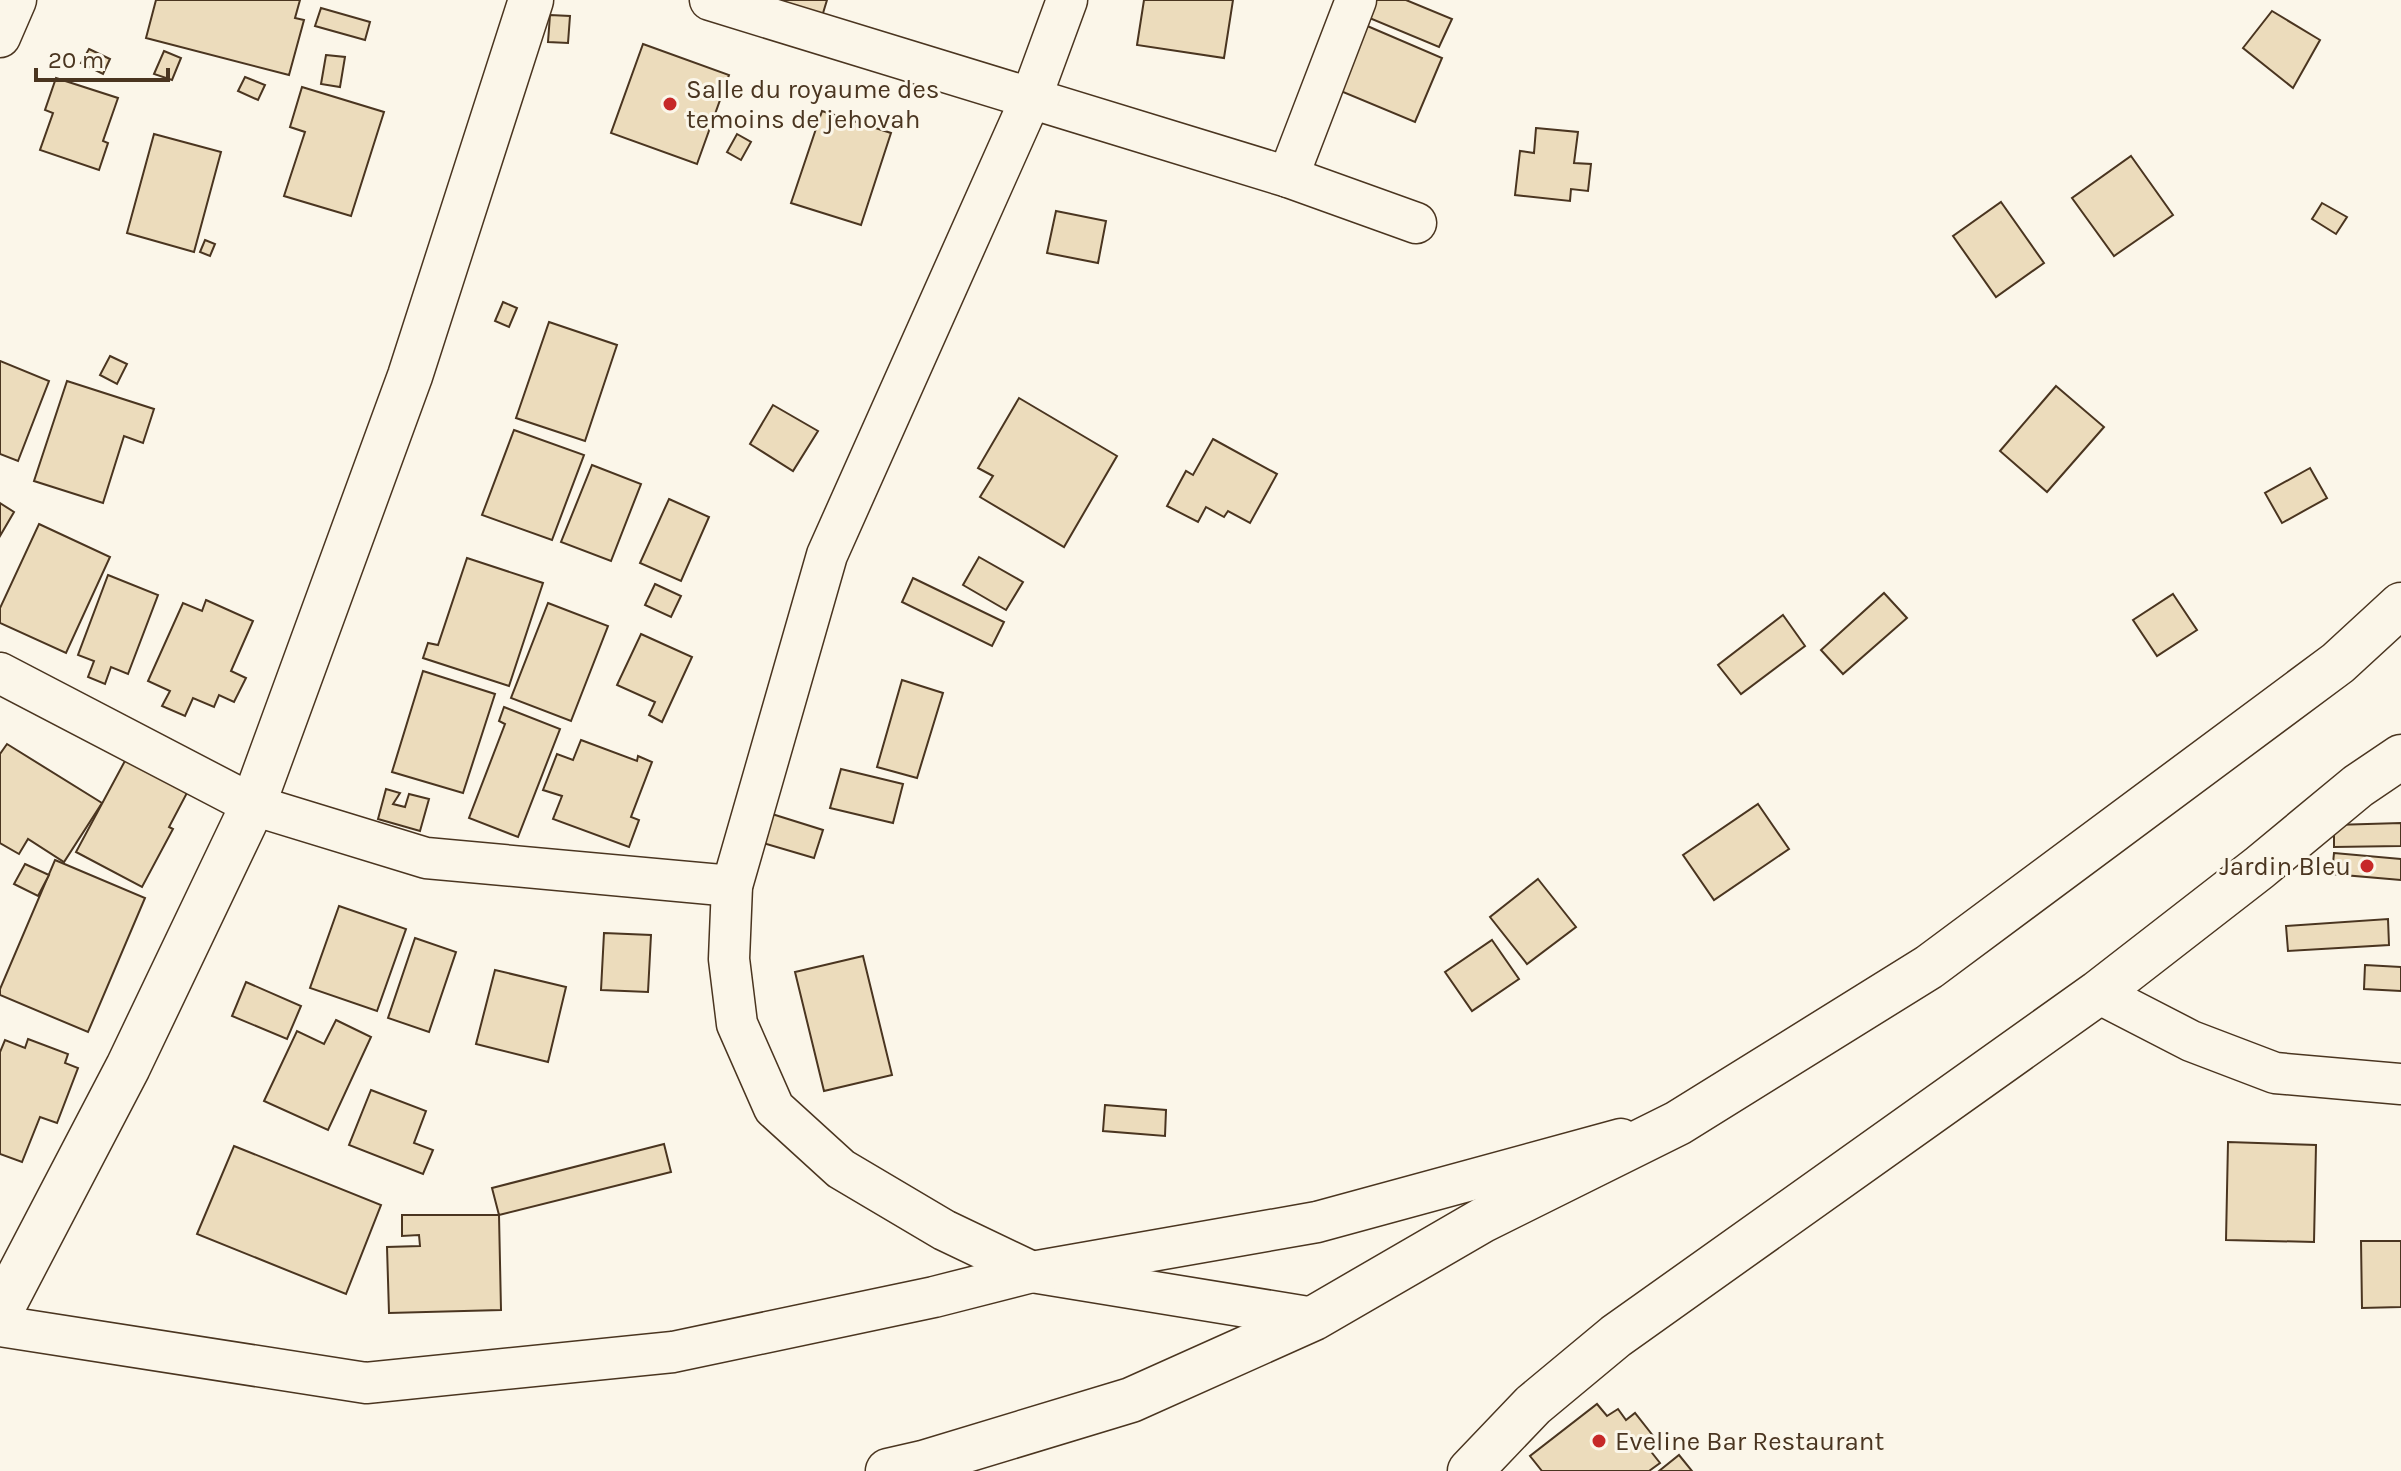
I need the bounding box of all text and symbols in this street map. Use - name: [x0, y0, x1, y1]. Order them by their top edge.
- scale bar: [36, 32, 168, 82]
- text: 20 m: [48, 46, 104, 74]
- place label: Salle du royaume des temoins de jehovah: [686, 74, 939, 135]
- marker: Salle du royaume des temoins de jehovah: [661, 95, 679, 113]
- place label: Jardin Bleu: [2219, 851, 2351, 882]
- marker: Jardin Bleu: [2358, 857, 2376, 875]
- place label: Eveline Bar Restaurant: [1615, 1426, 1884, 1457]
- marker: Eveline Bar Restaurant: [1590, 1432, 1608, 1450]

